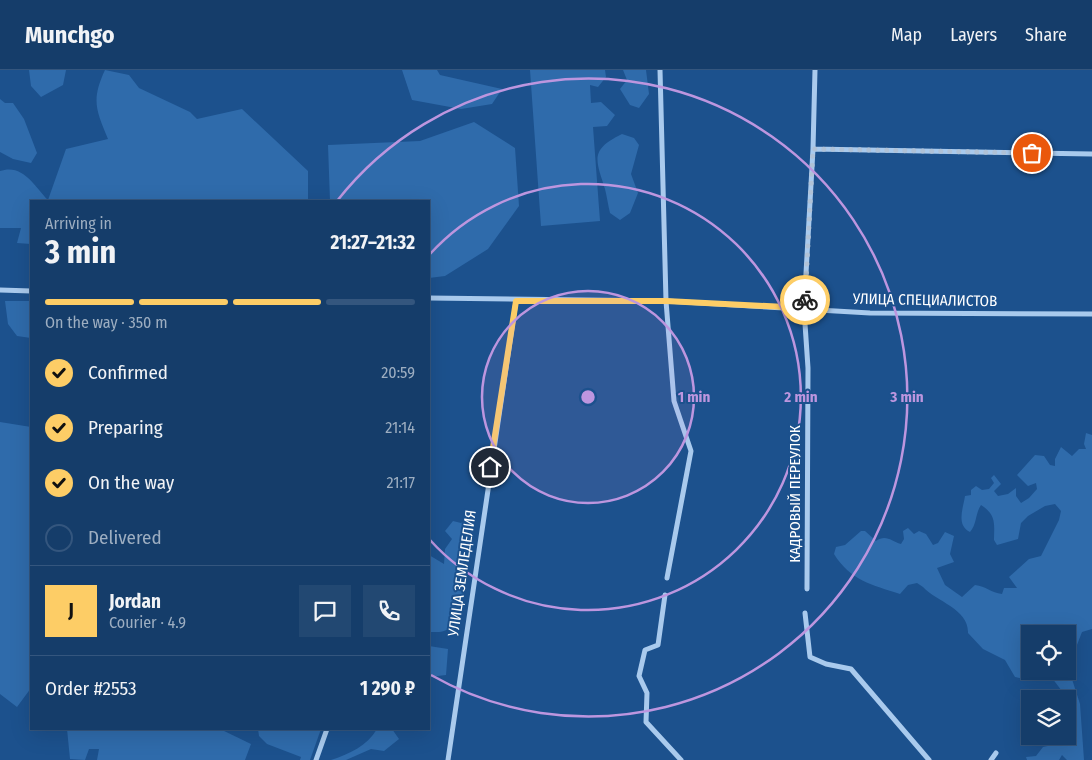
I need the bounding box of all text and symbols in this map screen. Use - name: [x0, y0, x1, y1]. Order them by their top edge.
- text: Munchgo: [25, 21, 115, 49]
- text: Map: [891, 24, 922, 46]
- text: Layers: [950, 24, 997, 46]
- text: Share: [1025, 24, 1067, 46]
- pin: [1011, 132, 1053, 174]
- icon: bag: [1018, 139, 1046, 167]
- text: Arriving in: [45, 214, 112, 233]
- text: 21:27–21:32: [330, 231, 415, 254]
- text: 3 min: [45, 233, 116, 271]
- courier: [780, 275, 830, 325]
- icon: bike: [791, 286, 819, 314]
- street label: УЛИЦА СПЕЦИАЛИСТОВ: [852, 290, 997, 310]
- text: On the way · 350 m: [45, 313, 167, 332]
- icon: check: [45, 359, 73, 387]
- text: Confirmed: [88, 361, 168, 384]
- text: 20:59: [381, 363, 415, 382]
- centre of rings: [579, 388, 597, 406]
- text: 1 min: [678, 388, 710, 406]
- text: 2 min: [783, 388, 818, 406]
- text: 3 min: [889, 388, 924, 406]
- icon: check: [45, 414, 73, 442]
- text: Preparing: [88, 416, 163, 439]
- text: 21:14: [385, 418, 415, 437]
- street label: КАДРОВЫЙ ПЕРЕУЛОК: [786, 425, 804, 563]
- pin: [469, 446, 511, 488]
- icon: home: [476, 453, 504, 481]
- icon: check: [45, 469, 73, 497]
- text: On the way: [88, 471, 174, 494]
- text: 21:17: [387, 473, 415, 492]
- street label: УЛИЦА ЗЕМЛЕДЕЛИЯ: [444, 509, 480, 638]
- text: Delivered: [88, 526, 162, 549]
- button: chat: [299, 585, 351, 637]
- button: phone: [363, 585, 415, 637]
- text: Jordan: [109, 590, 161, 613]
- text: J: [68, 599, 74, 622]
- text: Courier · 4.9: [109, 613, 186, 632]
- map controls: [1021, 625, 1076, 745]
- button: locate: [1021, 625, 1076, 680]
- text: Order #2553: [45, 677, 137, 700]
- text: 1 290 ₽: [360, 677, 415, 700]
- button: layers: [1021, 690, 1076, 745]

